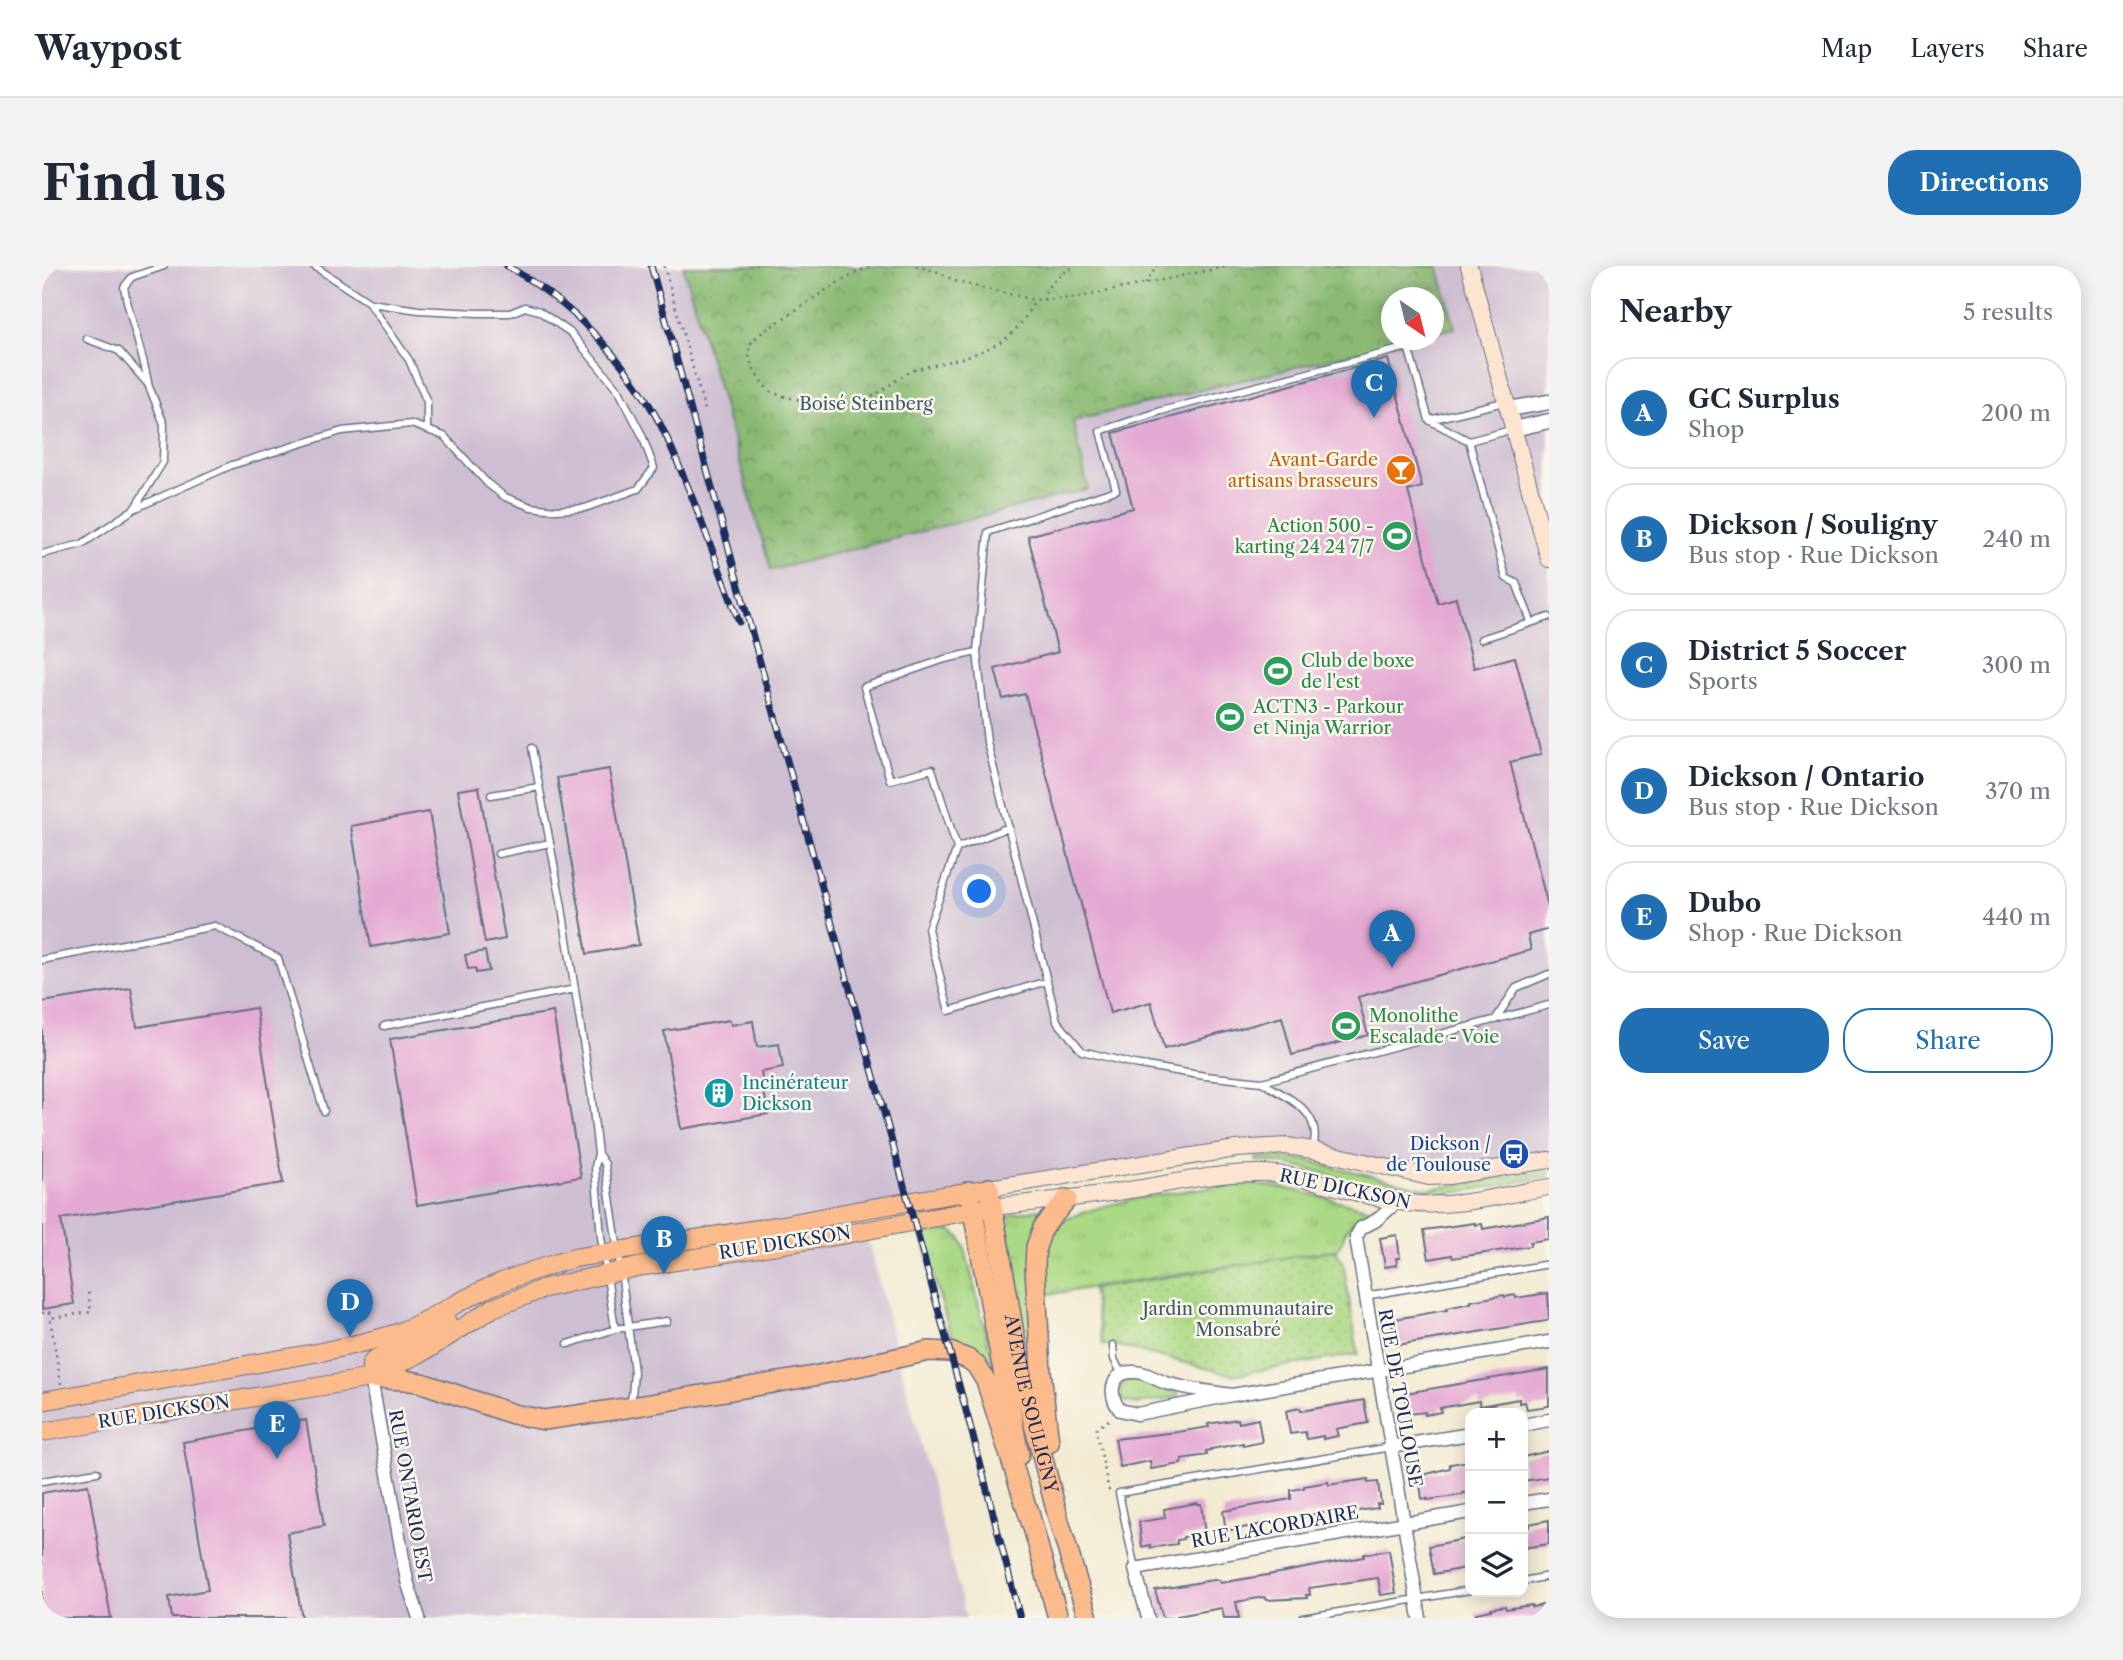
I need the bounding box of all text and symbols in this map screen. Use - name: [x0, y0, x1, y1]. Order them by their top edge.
- text: Waypost: [35, 28, 182, 69]
- text: Map: [1821, 34, 1872, 63]
- text: Layers: [1910, 34, 1985, 63]
- text: Share: [2023, 34, 2088, 63]
- button: Directions: [1888, 150, 2081, 215]
- text: Find us: [42, 152, 226, 213]
- north arrow: [1381, 287, 1444, 350]
- text: Nearby: [1619, 293, 1732, 330]
- text: 5 results: [1963, 298, 2053, 326]
- pin: C: [1351, 360, 1397, 418]
- text: GC Surplus: [1688, 383, 1840, 415]
- park label: Boisé Steinberg: [799, 393, 933, 415]
- text: A: [1635, 399, 1653, 427]
- text: 200 m: [1981, 399, 2051, 427]
- text: Shop: [1688, 415, 1744, 443]
- place label: Avant-Garde artisans brasseurs: [1228, 449, 1378, 492]
- bar icon: Avant-Garde artisans brasseurs: [1384, 453, 1418, 487]
- text: Dickson / Souligny: [1688, 509, 1937, 541]
- place label: Action 500 - karting 24 24 7/7: [1235, 515, 1374, 558]
- sports icon: Action 500 - karting 24 24 7/7: [1380, 519, 1414, 553]
- text: B: [1635, 525, 1653, 553]
- text: 240 m: [1982, 525, 2051, 553]
- text: Bus stop · Rue Dickson: [1688, 541, 1939, 569]
- text: District 5 Soccer: [1688, 635, 1906, 667]
- place label: Club de boxe de l'est: [1301, 650, 1414, 693]
- text: C: [1635, 651, 1653, 679]
- text: 300 m: [1982, 651, 2051, 679]
- sports icon: Club de boxe de l'est: [1261, 654, 1295, 688]
- text: Sports: [1688, 667, 1758, 695]
- place label: ACTN3 - Parkour et Ninja Warrior: [1252, 696, 1404, 739]
- sports icon: ACTN3 - Parkour et Ninja Warrior: [1213, 700, 1247, 734]
- text: Dickson / Ontario: [1688, 761, 1925, 793]
- text: D: [1634, 777, 1654, 805]
- text: 370 m: [1985, 777, 2051, 805]
- text: Bus stop · Rue Dickson: [1688, 793, 1939, 821]
- your location: [962, 874, 996, 908]
- text: Dubo: [1688, 887, 1761, 919]
- text: E: [1636, 903, 1652, 931]
- text: 440 m: [1982, 903, 2051, 931]
- pin: A: [1369, 910, 1415, 968]
- text: Shop · Rue Dickson: [1688, 919, 1903, 947]
- place label: Monolithe Escalade - Voie: [1369, 1005, 1499, 1048]
- button: Save: [1619, 1008, 1829, 1073]
- button: Share: [1843, 1008, 2053, 1073]
- sports icon: Monolithe Escalade - Voie: [1329, 1009, 1363, 1043]
- place label: Incinérateur Dickson: [742, 1072, 849, 1115]
- building icon: Incinérateur Dickson: [702, 1076, 736, 1110]
- place label: Dickson / de Toulouse: [1386, 1133, 1491, 1176]
- bus stop icon: Dickson / de Toulouse: [1497, 1137, 1531, 1171]
- street label: RUE DICKSON: [1277, 1164, 1413, 1214]
- pin: B: [641, 1216, 687, 1274]
- street label: RUE DICKSON: [717, 1222, 853, 1264]
- pin: D: [327, 1279, 373, 1337]
- park label: Jardin communautaire Monsabré: [1139, 1298, 1334, 1341]
- street label: RUE DE TOULOUSE: [1373, 1307, 1427, 1489]
- street label: AVENUE SOULIGNY: [1000, 1312, 1063, 1497]
- street label: RUE DICKSON: [96, 1391, 232, 1433]
- pin: E: [254, 1401, 300, 1459]
- street label: RUE ONTARIO EST: [384, 1408, 436, 1585]
- map controls: [1465, 1408, 1528, 1597]
- button: +: [1465, 1408, 1528, 1471]
- button: −: [1465, 1471, 1528, 1534]
- street label: RUE LACORDAIRE: [1189, 1501, 1361, 1553]
- button: layers: [1465, 1534, 1528, 1597]

